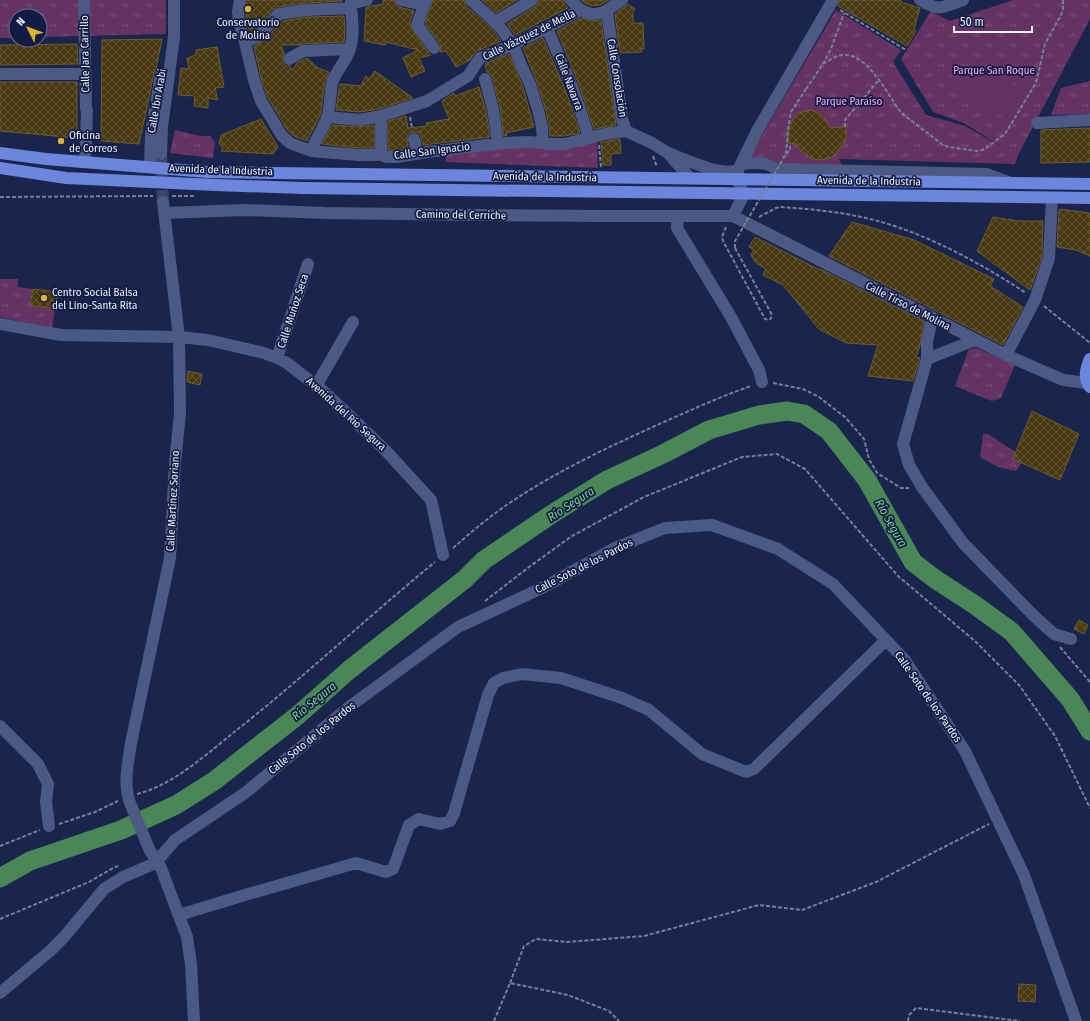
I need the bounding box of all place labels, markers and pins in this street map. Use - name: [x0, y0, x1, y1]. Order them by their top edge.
- marker: Conservatorio de Molina: [243, 4, 253, 14]
- place label: Conservatorio de Molina: [217, 16, 280, 42]
- place label: Oficina de Correos: [69, 129, 118, 155]
- marker: Oficina de Correos: [56, 136, 66, 146]
- place label: Centro Social Balsa del Lino-Santa Rita: [52, 286, 138, 312]
- marker: Centro Social Balsa del Lino-Santa Rita: [39, 293, 49, 303]

